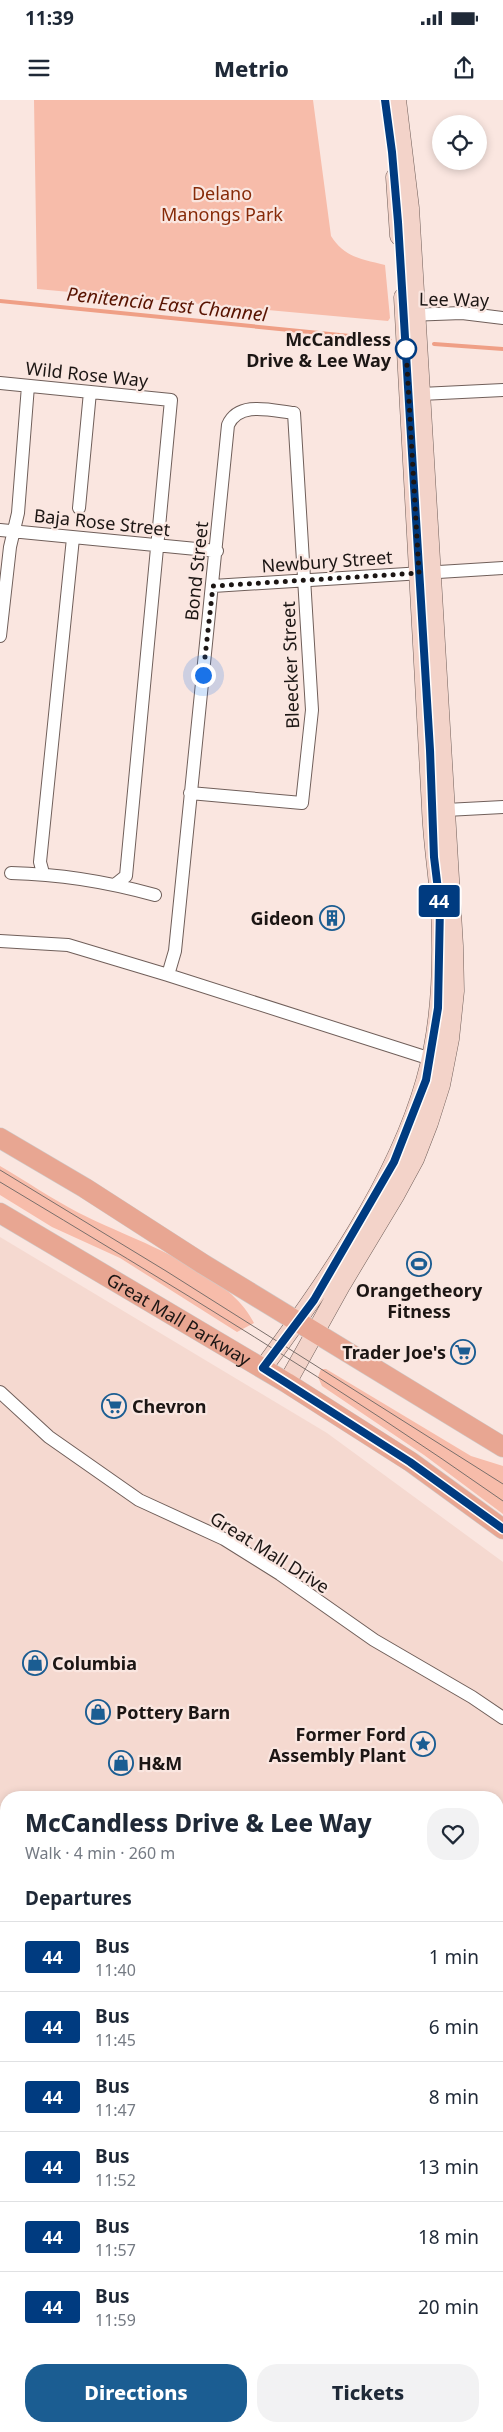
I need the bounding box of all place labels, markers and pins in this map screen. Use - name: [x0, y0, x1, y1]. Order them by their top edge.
- place label: McCandless Drive & Lee Way: [246, 327, 392, 372]
- marker: McCandless Drive & Lee Way: [395, 338, 417, 360]
- building icon: Gideon: [319, 905, 345, 931]
- place label: Gideon: [251, 906, 314, 930]
- sports icon: Orangetheory Fitness: [406, 1251, 432, 1277]
- place label: Orangetheory Fitness: [356, 1278, 483, 1323]
- supermarket icon: Trader Joe's: [450, 1339, 476, 1365]
- place label: Trader Joe's: [342, 1340, 446, 1364]
- supermarket icon: Chevron: [101, 1393, 127, 1419]
- place label: Chevron: [132, 1394, 207, 1418]
- shop icon: Columbia: [22, 1650, 48, 1676]
- place label: Columbia: [52, 1651, 137, 1675]
- shop icon: Pottery Barn: [85, 1699, 111, 1725]
- place label: Pottery Barn: [116, 1700, 230, 1724]
- place label: Former Ford Assembly Plant: [269, 1722, 406, 1767]
- place icon: Former Ford Assembly Plant: [410, 1731, 436, 1757]
- shop icon: H&M: [108, 1750, 134, 1776]
- place label: H&M: [138, 1751, 182, 1775]

